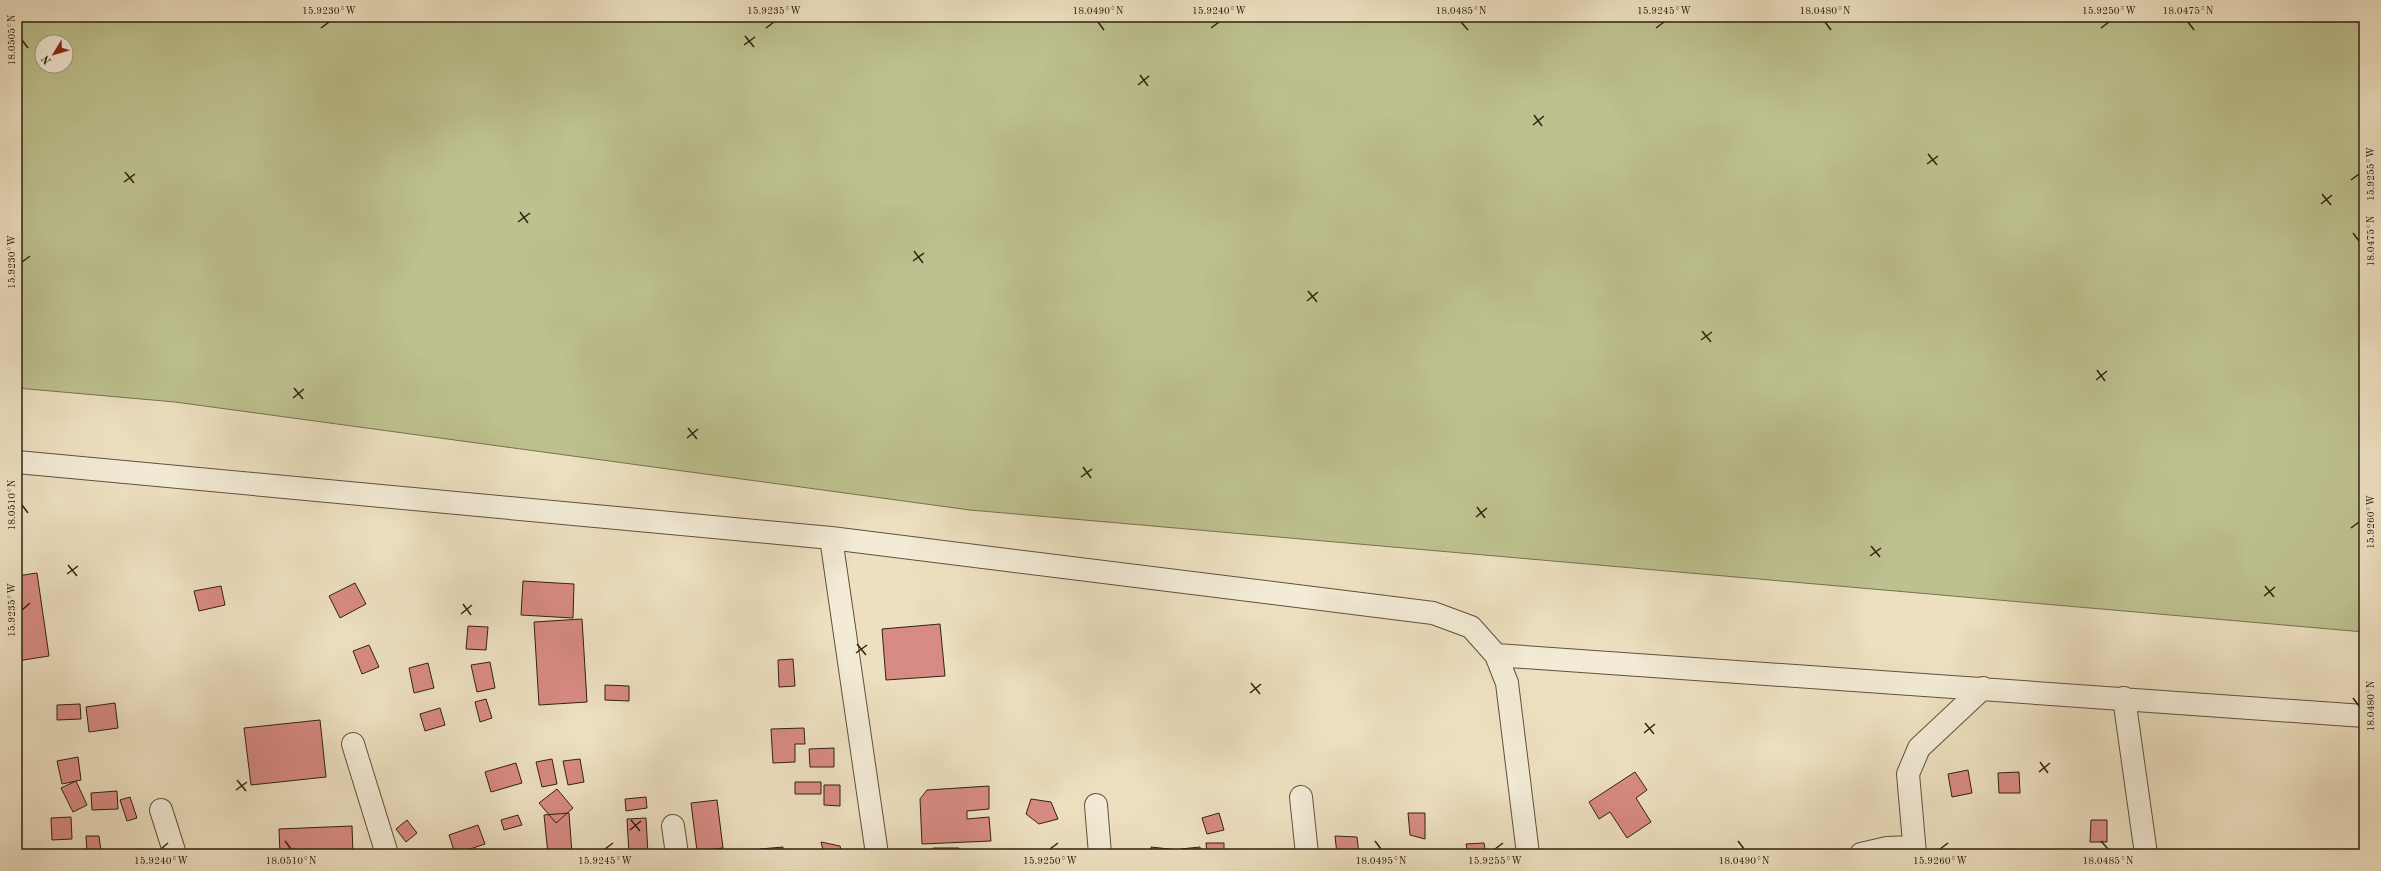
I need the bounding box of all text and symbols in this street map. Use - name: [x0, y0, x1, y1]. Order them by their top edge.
- text: 15.9230°W: [302, 6, 356, 16]
- text: 15.9235°W: [747, 6, 801, 16]
- text: 18.0490°N: [1072, 6, 1124, 16]
- text: 15.9240°W: [1192, 6, 1246, 16]
- text: 18.0485°N: [1435, 6, 1487, 16]
- text: 15.9245°W: [1637, 6, 1691, 16]
- text: 18.0480°N: [1799, 6, 1851, 16]
- text: 15.9250°W: [2082, 6, 2136, 16]
- text: 18.0475°N: [2162, 6, 2214, 16]
- text: 18.0505°N: [7, 14, 17, 66]
- north arrow: [34, 34, 74, 74]
- text: N: [40, 52, 54, 66]
- text: 15.9255°W: [2366, 147, 2376, 201]
- text: 18.0475°N: [2366, 215, 2376, 267]
- text: 15.9230°W: [7, 235, 17, 289]
- text: 18.0510°N: [7, 479, 17, 531]
- text: 15.9260°W: [2366, 495, 2376, 549]
- text: 15.9235°W: [7, 583, 17, 637]
- text: 18.0480°N: [2366, 680, 2376, 732]
- text: 15.9240°W: [134, 856, 188, 866]
- text: 18.0510°N: [265, 856, 317, 866]
- text: 15.9245°W: [578, 856, 632, 866]
- text: 15.9250°W: [1023, 856, 1077, 866]
- text: 18.0495°N: [1355, 856, 1407, 866]
- text: 15.9255°W: [1468, 856, 1522, 866]
- text: 18.0490°N: [1718, 856, 1770, 866]
- text: 15.9260°W: [1913, 856, 1967, 866]
- text: 18.0485°N: [2082, 856, 2134, 866]

